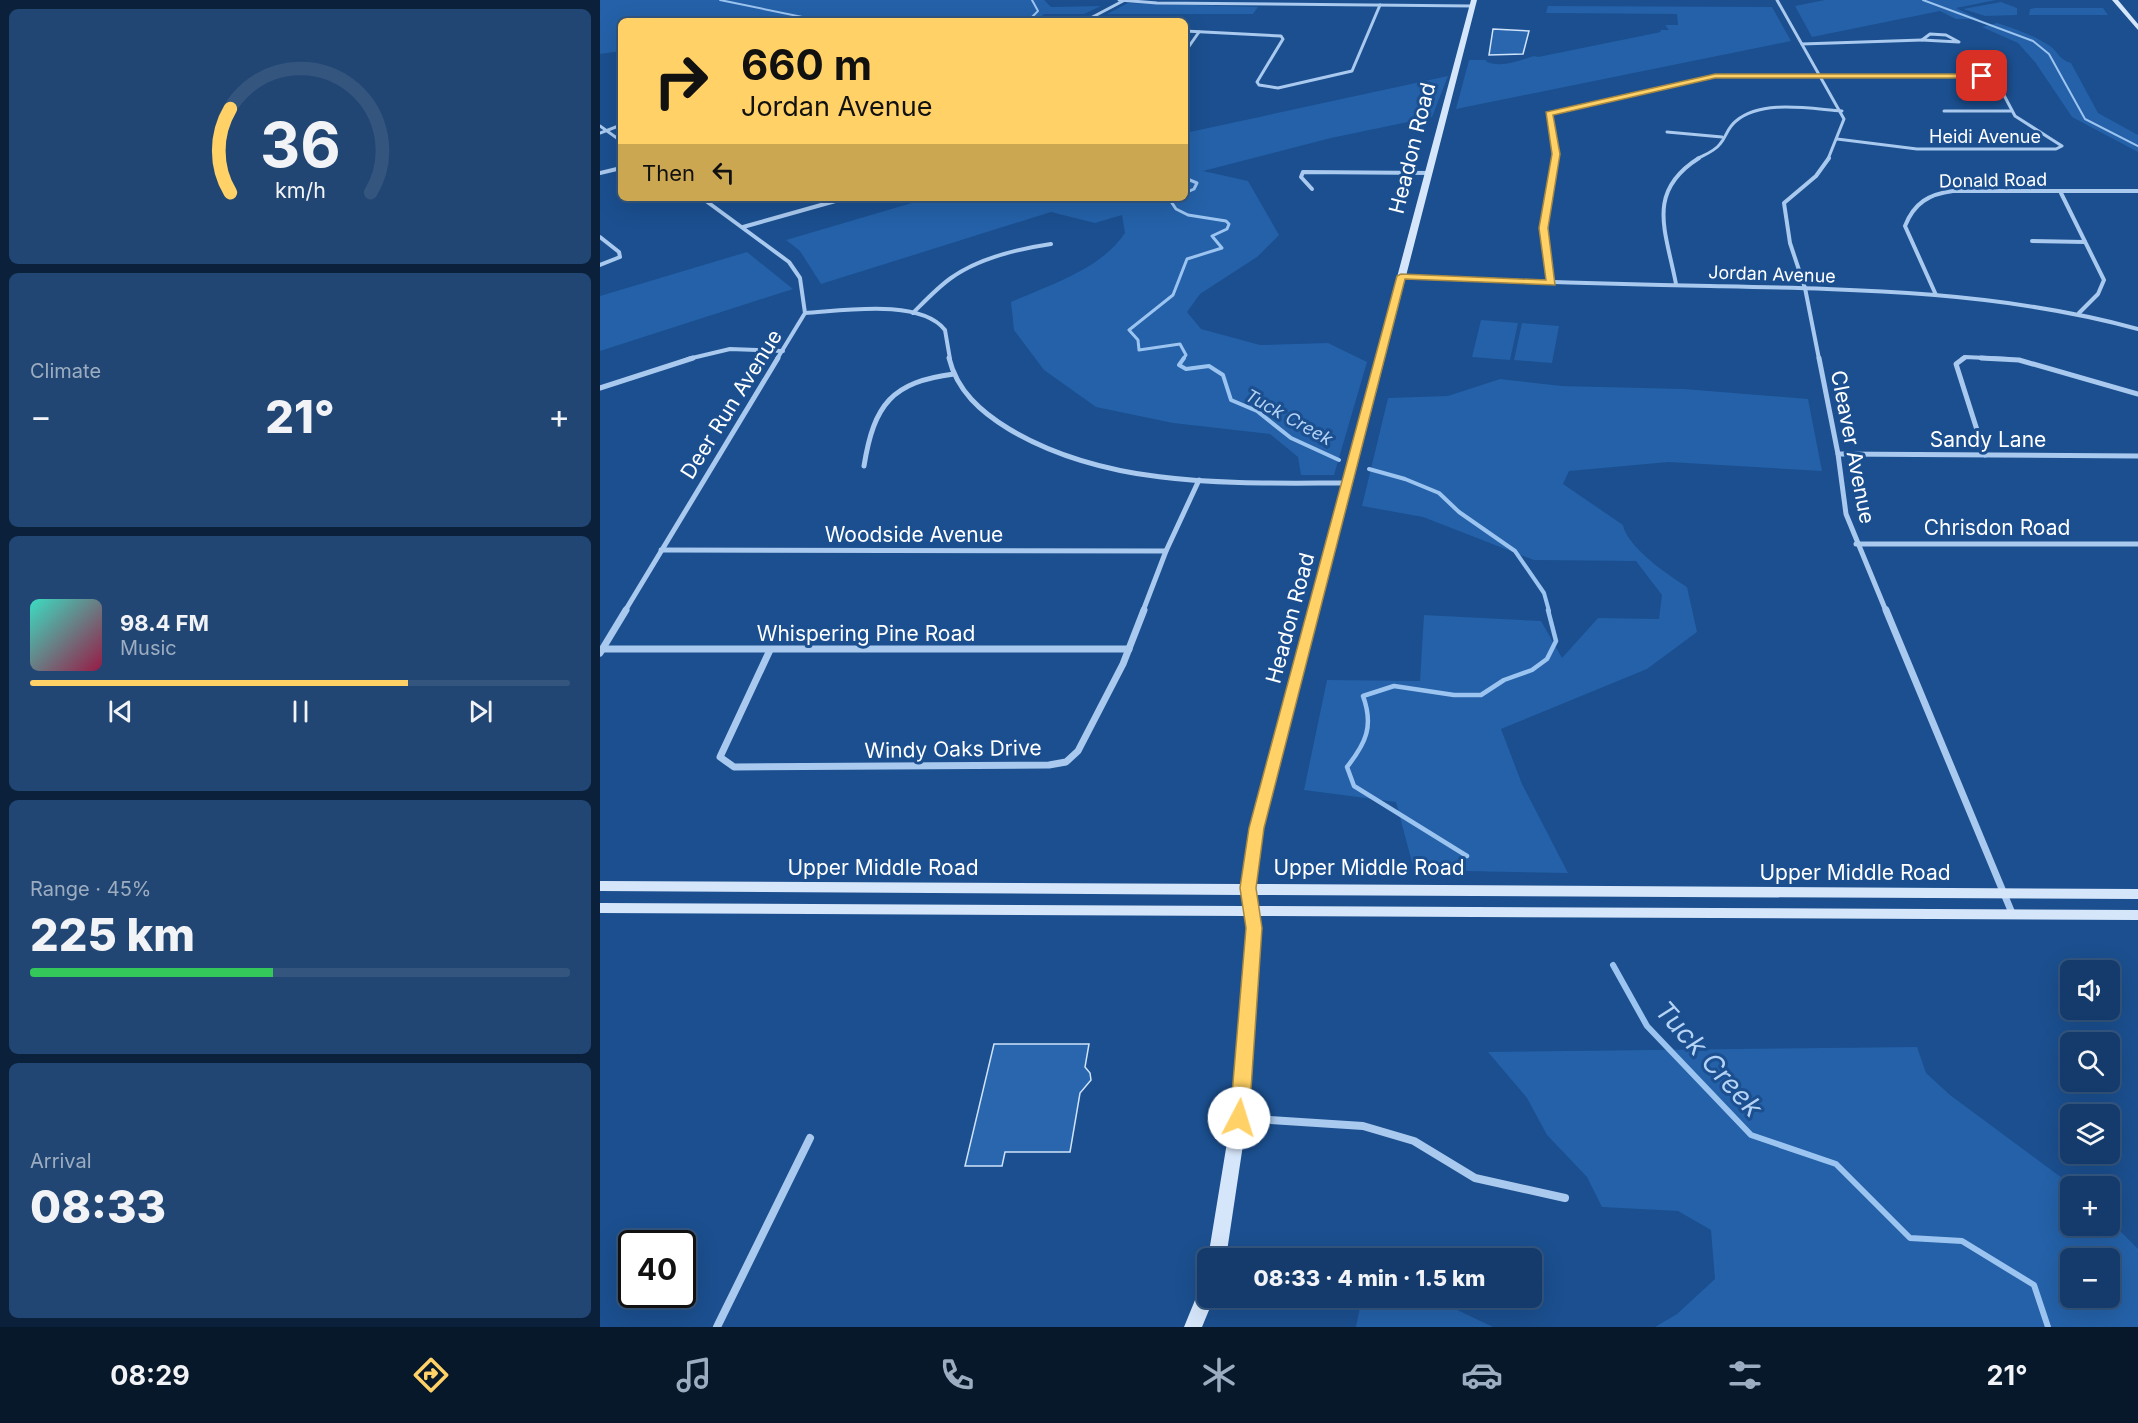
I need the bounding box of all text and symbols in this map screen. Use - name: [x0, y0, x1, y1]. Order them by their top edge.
- text: 660 m: [741, 39, 872, 90]
- icon: right: [642, 42, 720, 120]
- pin: [1956, 50, 2007, 101]
- icon: arrive: [1965, 59, 1998, 92]
- street label: Headon Road: [1384, 80, 1440, 216]
- text: Jordan Avenue: [741, 90, 932, 123]
- text: 36: [260, 107, 340, 182]
- street label: Heidi Avenue: [1929, 126, 2041, 147]
- icon: left: [707, 156, 740, 189]
- text: Then: [642, 160, 695, 186]
- street label: Donald Road: [1939, 169, 2047, 191]
- text: km/h: [275, 178, 325, 204]
- street label: Jordan Avenue: [1708, 261, 1836, 287]
- street label: Deer Run Avenue: [675, 325, 787, 483]
- text: Climate: [30, 359, 101, 383]
- street label: Cleaver Avenue: [1826, 368, 1880, 526]
- water label: Tuck Creek: [1242, 384, 1337, 450]
- text: 21°: [265, 389, 335, 444]
- text: −: [30, 396, 52, 436]
- text: +: [548, 396, 570, 436]
- street label: Sandy Lane: [1930, 427, 2046, 452]
- street label: Chrisdon Road: [1924, 515, 2070, 540]
- street label: Woodside Avenue: [825, 522, 1003, 547]
- street label: Headon Road: [1261, 550, 1319, 686]
- text: 98.4 FM: [120, 610, 209, 636]
- street label: Whispering Pine Road: [757, 621, 975, 646]
- text: Music: [120, 636, 177, 660]
- icon: previous: [104, 695, 137, 728]
- icon: pause: [284, 695, 317, 728]
- icon: next: [464, 695, 497, 728]
- street label: Windy Oaks Drive: [864, 735, 1042, 763]
- street label: Upper Middle Road: [787, 855, 979, 880]
- street label: Upper Middle Road: [1273, 855, 1465, 880]
- street label: Upper Middle Road: [1759, 860, 1951, 885]
- text: Range · 45%: [30, 877, 151, 901]
- text: 225 km: [30, 907, 195, 962]
- map controls: [2060, 960, 2120, 1308]
- button: sound: [2060, 960, 2120, 1020]
- water label: Tuck Creek: [1648, 994, 1770, 1125]
- button: search: [2060, 1032, 2120, 1092]
- position arrow: [1207, 1086, 1271, 1150]
- button: layers: [2060, 1104, 2120, 1164]
- text: Arrival: [30, 1149, 92, 1173]
- button: +: [2060, 1176, 2120, 1236]
- text: 08:33: [30, 1179, 166, 1234]
- speed limit sign: 40: [618, 1230, 696, 1308]
- button: −: [2060, 1248, 2120, 1308]
- text: 08:33 · 4 min · 1.5 km: [1254, 1265, 1485, 1291]
- icon: directions: [410, 1354, 452, 1396]
- icon: music: [673, 1354, 715, 1396]
- icon: phone: [936, 1354, 978, 1396]
- icon: climate: [1198, 1354, 1240, 1396]
- icon: car: [1461, 1354, 1503, 1396]
- icon: filters: [1724, 1354, 1766, 1396]
- text: 08:29: [110, 1359, 190, 1392]
- text: 21°: [1987, 1359, 2028, 1392]

